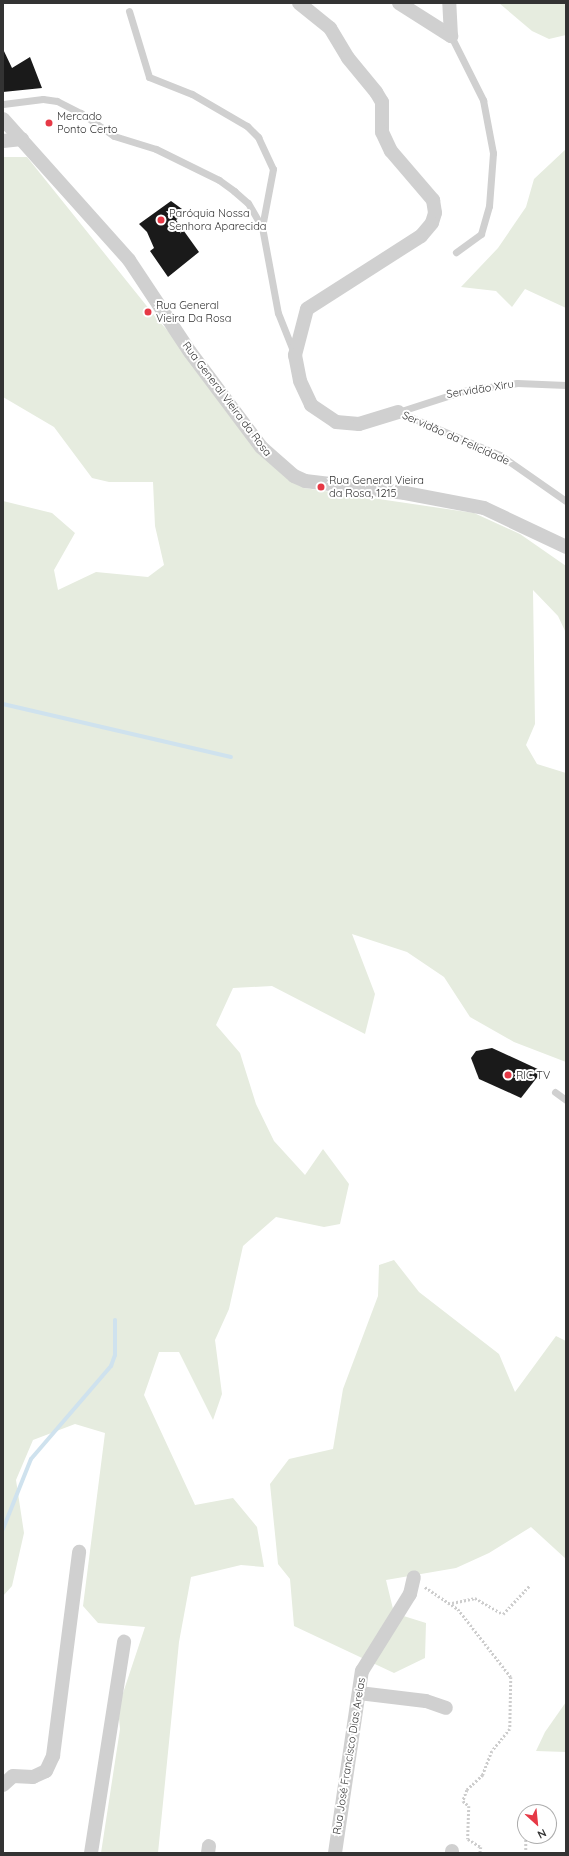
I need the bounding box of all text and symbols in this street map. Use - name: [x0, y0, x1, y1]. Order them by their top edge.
- place label: Mercado Ponto Certo: [57, 110, 118, 136]
- marker: Mercado Ponto Certo: [44, 118, 54, 128]
- place label: Paróquia Nossa Senhora Aparecida: [169, 207, 266, 233]
- marker: Paróquia Nossa Senhora Aparecida: [156, 215, 166, 225]
- place label: Rua General Vieira Da Rosa: [156, 299, 231, 325]
- marker: Rua General Vieira Da Rosa: [143, 307, 153, 317]
- street label: Rua General Vieira da Rosa: [180, 339, 274, 459]
- street label: Servidão Xiru: [445, 377, 515, 401]
- street label: Servidão da Felicidade: [400, 408, 512, 468]
- place label: Rua General Vieira da Rosa, 1215: [329, 474, 424, 500]
- marker: Rua General Vieira da Rosa, 1215: [316, 482, 326, 492]
- place label: RIC TV: [516, 1068, 550, 1082]
- marker: RIC TV: [503, 1070, 513, 1080]
- street label: Rua José Francisco Dias Areias: [330, 1676, 368, 1836]
- north arrow: [517, 1804, 557, 1844]
- text: N: [535, 1826, 549, 1842]

